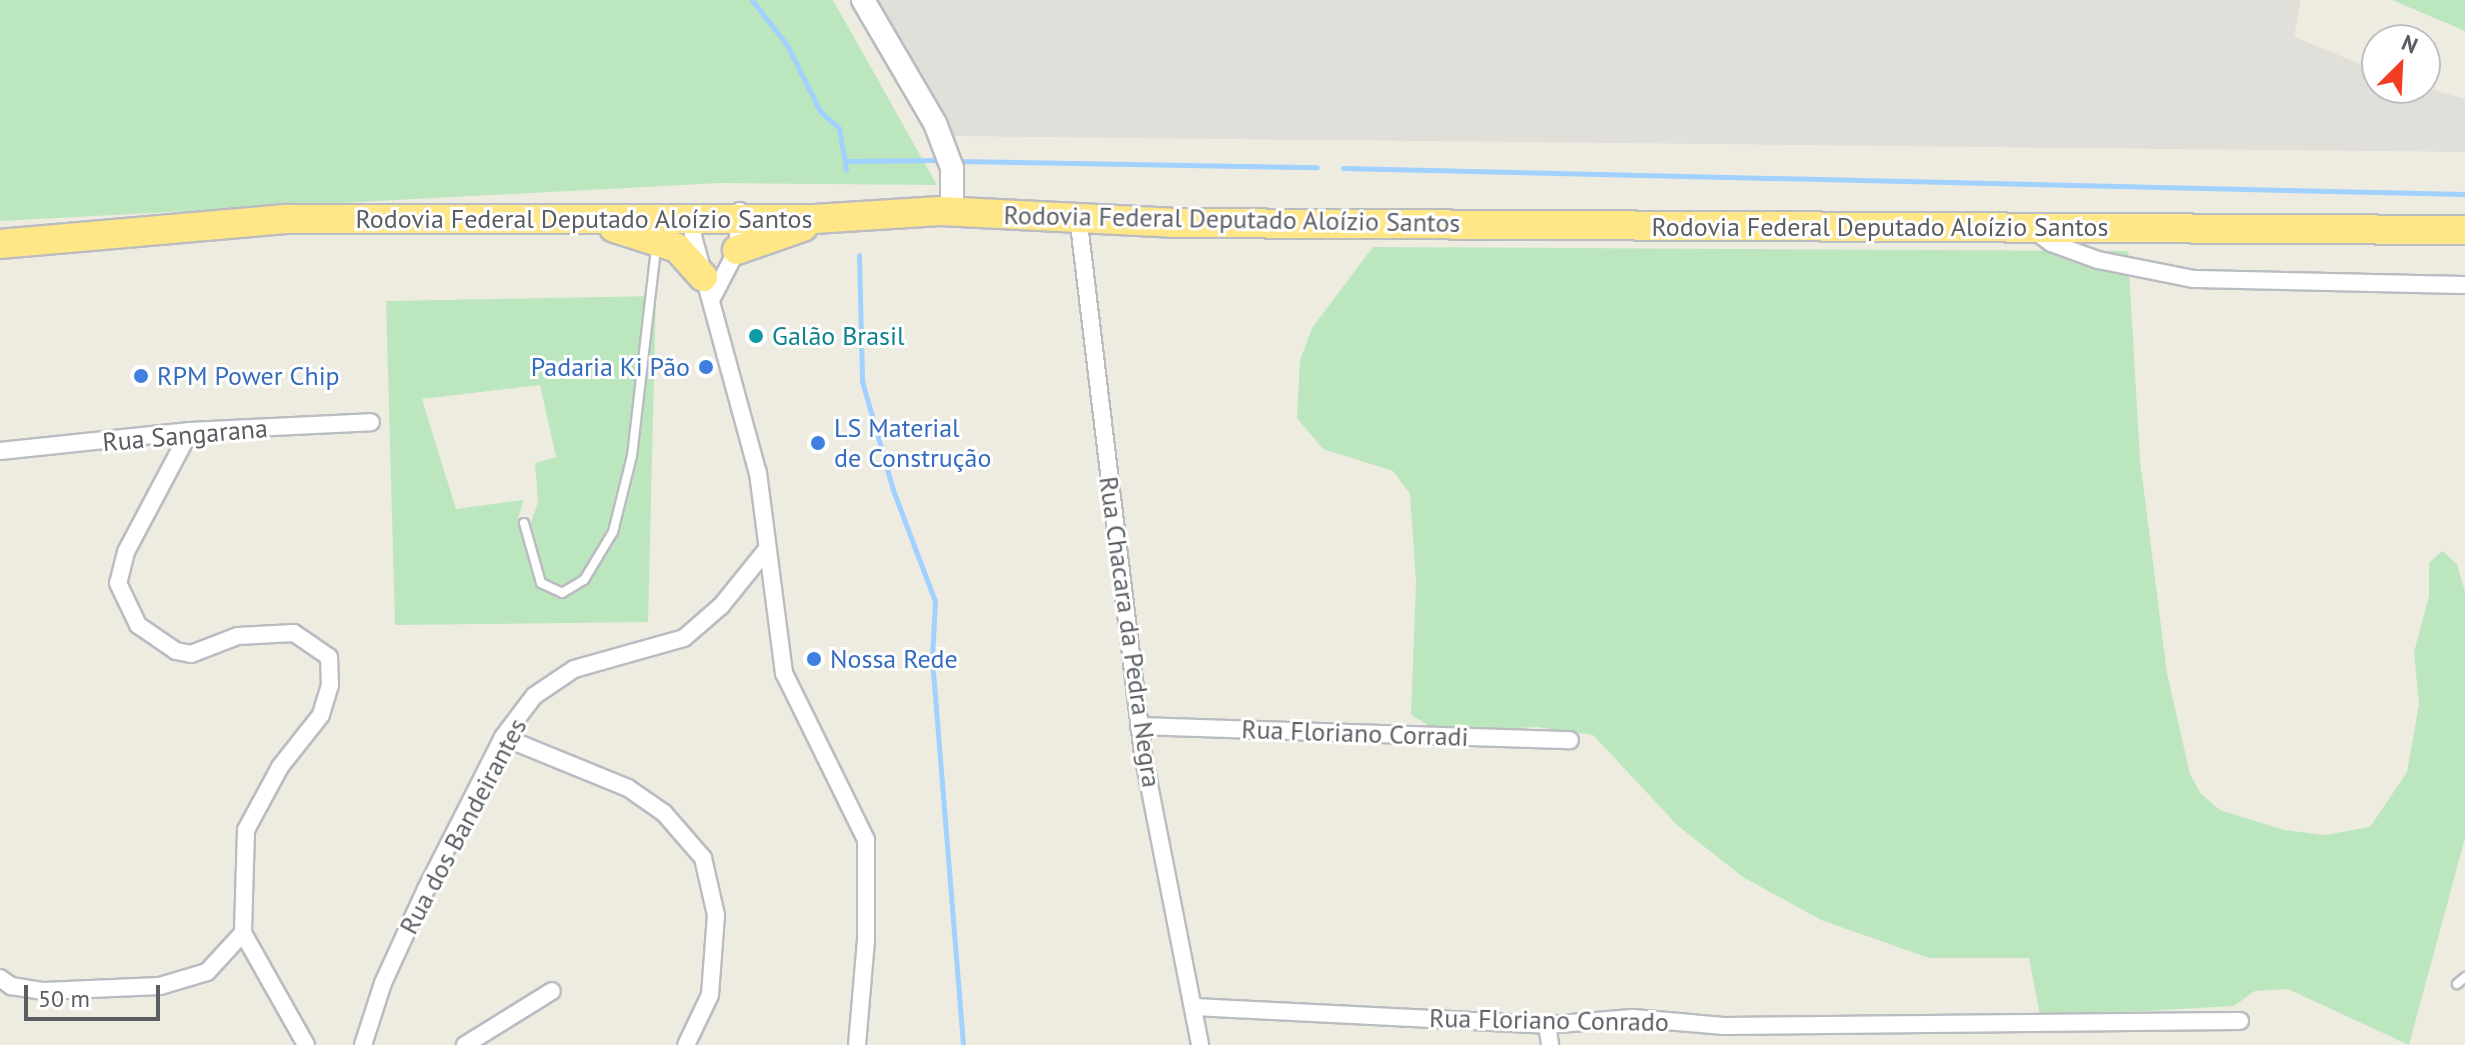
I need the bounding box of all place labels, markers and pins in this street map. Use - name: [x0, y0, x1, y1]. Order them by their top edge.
- place label: Galão Brasil: [772, 320, 905, 352]
- marker: Galão Brasil: [747, 327, 765, 345]
- place label: Padaria Ki Pão: [531, 351, 690, 383]
- marker: Padaria Ki Pão: [697, 358, 715, 376]
- place label: RPM Power Chip: [157, 360, 340, 392]
- marker: RPM Power Chip: [132, 367, 150, 385]
- place label: LS Material de Construção: [834, 412, 991, 474]
- marker: LS Material de Construção: [809, 434, 827, 452]
- place label: Nossa Rede: [830, 643, 958, 675]
- marker: Nossa Rede: [805, 650, 823, 668]

